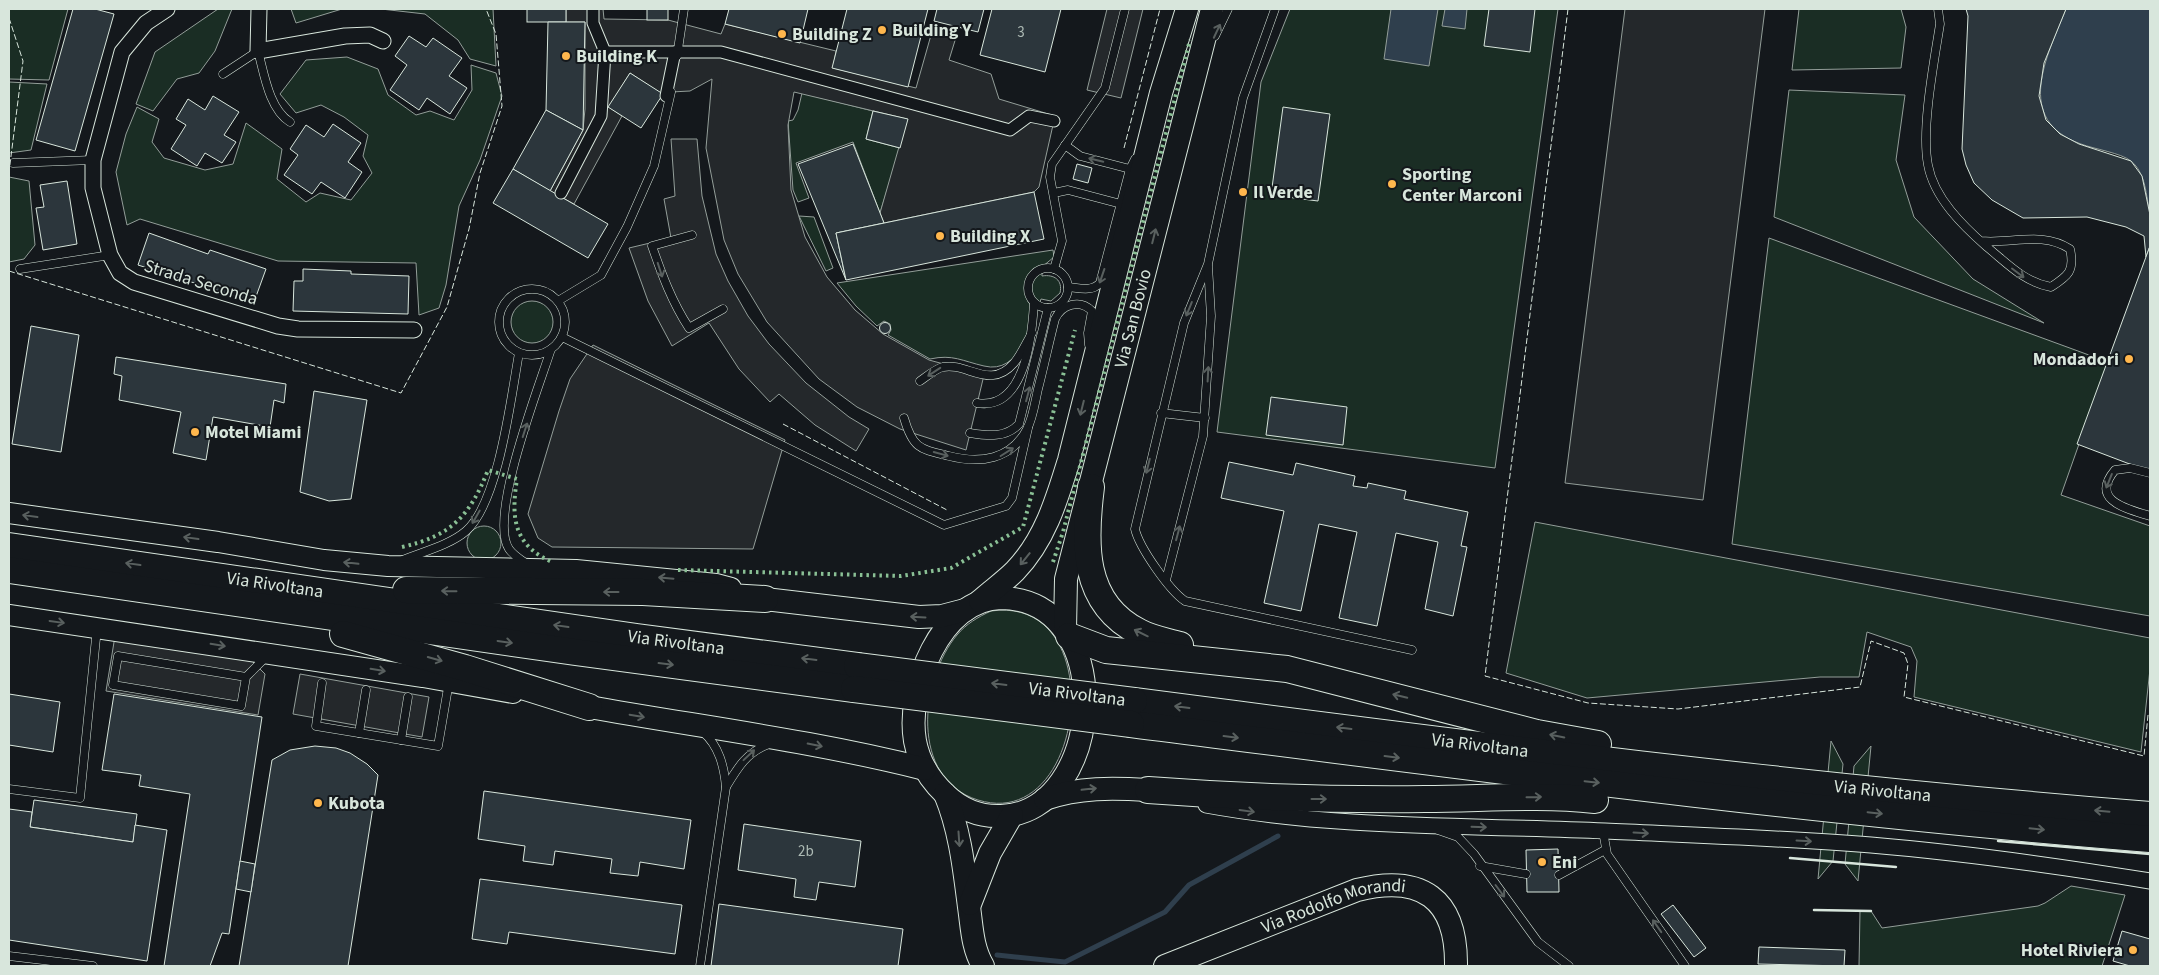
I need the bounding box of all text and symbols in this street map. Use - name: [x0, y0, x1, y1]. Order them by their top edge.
- place label: Building Y: [892, 18, 972, 43]
- place label: Building Z: [792, 22, 872, 47]
- house number: 3: [1017, 22, 1025, 43]
- marker: Building Y: [876, 24, 888, 36]
- one-way arrow: [1213, 24, 1222, 39]
- marker: Building Z: [776, 28, 788, 40]
- place label: Building K: [576, 44, 658, 69]
- marker: Building K: [560, 50, 572, 62]
- one-way arrow: [1088, 155, 1104, 164]
- place label: Sporting Center Marconi: [1402, 162, 1522, 208]
- marker: Sporting Center Marconi: [1386, 178, 1398, 190]
- place label: Il Verde: [1253, 180, 1313, 205]
- marker: Il Verde: [1237, 186, 1249, 198]
- place label: Building X: [950, 224, 1031, 249]
- one-way arrow: [1150, 228, 1159, 244]
- marker: Building X: [934, 230, 946, 242]
- street label: Strada Seconda: [141, 253, 261, 312]
- one-way arrow: [656, 262, 666, 278]
- street label: Via San Bovio: [1109, 266, 1158, 371]
- one-way arrow: [1096, 268, 1106, 284]
- one-way arrow: [2011, 268, 2025, 278]
- one-way arrow: [1184, 301, 1194, 316]
- place label: Mondadori: [2033, 347, 2119, 372]
- marker: Mondadori: [2123, 353, 2135, 365]
- one-way arrow: [1204, 366, 1213, 382]
- one-way arrow: [928, 367, 942, 377]
- one-way arrow: [1023, 386, 1033, 402]
- one-way arrow: [1077, 400, 1086, 416]
- place label: Motel Miami: [205, 420, 301, 445]
- one-way arrow: [521, 423, 531, 439]
- marker: Motel Miami: [189, 426, 201, 438]
- one-way arrow: [999, 447, 1013, 457]
- one-way arrow: [932, 450, 948, 459]
- one-way arrow: [1143, 458, 1152, 474]
- one-way arrow: [2104, 473, 2113, 488]
- one-way arrow: [471, 509, 481, 524]
- one-way arrow: [22, 511, 38, 521]
- one-way arrow: [1174, 526, 1184, 542]
- one-way arrow: [183, 533, 199, 543]
- one-way arrow: [1019, 552, 1030, 565]
- one-way arrow: [344, 558, 360, 568]
- one-way arrow: [126, 559, 142, 569]
- street label: Via Rivoltana: [225, 566, 325, 604]
- one-way arrow: [658, 574, 674, 583]
- one-way arrow: [441, 586, 457, 595]
- one-way arrow: [603, 587, 619, 596]
- one-way arrow: [910, 612, 926, 622]
- one-way arrow: [49, 617, 65, 627]
- one-way arrow: [553, 621, 569, 631]
- street label: Via Rivoltana: [626, 624, 726, 661]
- one-way arrow: [1134, 628, 1149, 637]
- one-way arrow: [497, 638, 513, 648]
- one-way arrow: [209, 641, 225, 651]
- one-way arrow: [801, 654, 817, 664]
- one-way arrow: [426, 655, 442, 665]
- one-way arrow: [658, 659, 674, 669]
- one-way arrow: [370, 665, 386, 675]
- street label: Via Rivoltana: [1027, 676, 1127, 713]
- one-way arrow: [991, 679, 1007, 689]
- one-way arrow: [1392, 691, 1408, 701]
- one-way arrow: [1175, 702, 1191, 712]
- one-way arrow: [629, 711, 645, 721]
- one-way arrow: [1336, 723, 1352, 733]
- street label: Via Rivoltana: [1430, 727, 1530, 764]
- one-way arrow: [1550, 731, 1566, 741]
- one-way arrow: [1223, 732, 1239, 742]
- one-way arrow: [806, 740, 822, 750]
- one-way arrow: [743, 749, 756, 761]
- one-way arrow: [1384, 752, 1400, 762]
- street label: Via Rivoltana: [1833, 774, 1932, 808]
- one-way arrow: [1584, 777, 1600, 787]
- one-way arrow: [1081, 784, 1097, 794]
- place label: Kubota: [328, 791, 385, 816]
- one-way arrow: [1526, 792, 1542, 802]
- one-way arrow: [1311, 794, 1327, 804]
- marker: Kubota: [312, 797, 324, 809]
- one-way arrow: [2094, 806, 2110, 816]
- one-way arrow: [1239, 807, 1255, 817]
- one-way arrow: [1867, 808, 1883, 818]
- one-way arrow: [1470, 822, 1487, 832]
- one-way arrow: [2029, 824, 2045, 834]
- one-way arrow: [1633, 828, 1649, 837]
- one-way arrow: [954, 831, 963, 847]
- one-way arrow: [1795, 837, 1811, 846]
- house number: 2b: [798, 841, 814, 862]
- place label: Eni: [1552, 850, 1577, 875]
- marker: Eni: [1536, 856, 1548, 868]
- street label: Via Rodolfo Morandi: [1258, 873, 1407, 940]
- one-way arrow: [1494, 884, 1505, 897]
- one-way arrow: [1652, 919, 1662, 933]
- place label: Hotel Riviera: [2021, 938, 2123, 963]
- marker: Hotel Riviera: [2127, 944, 2139, 956]

